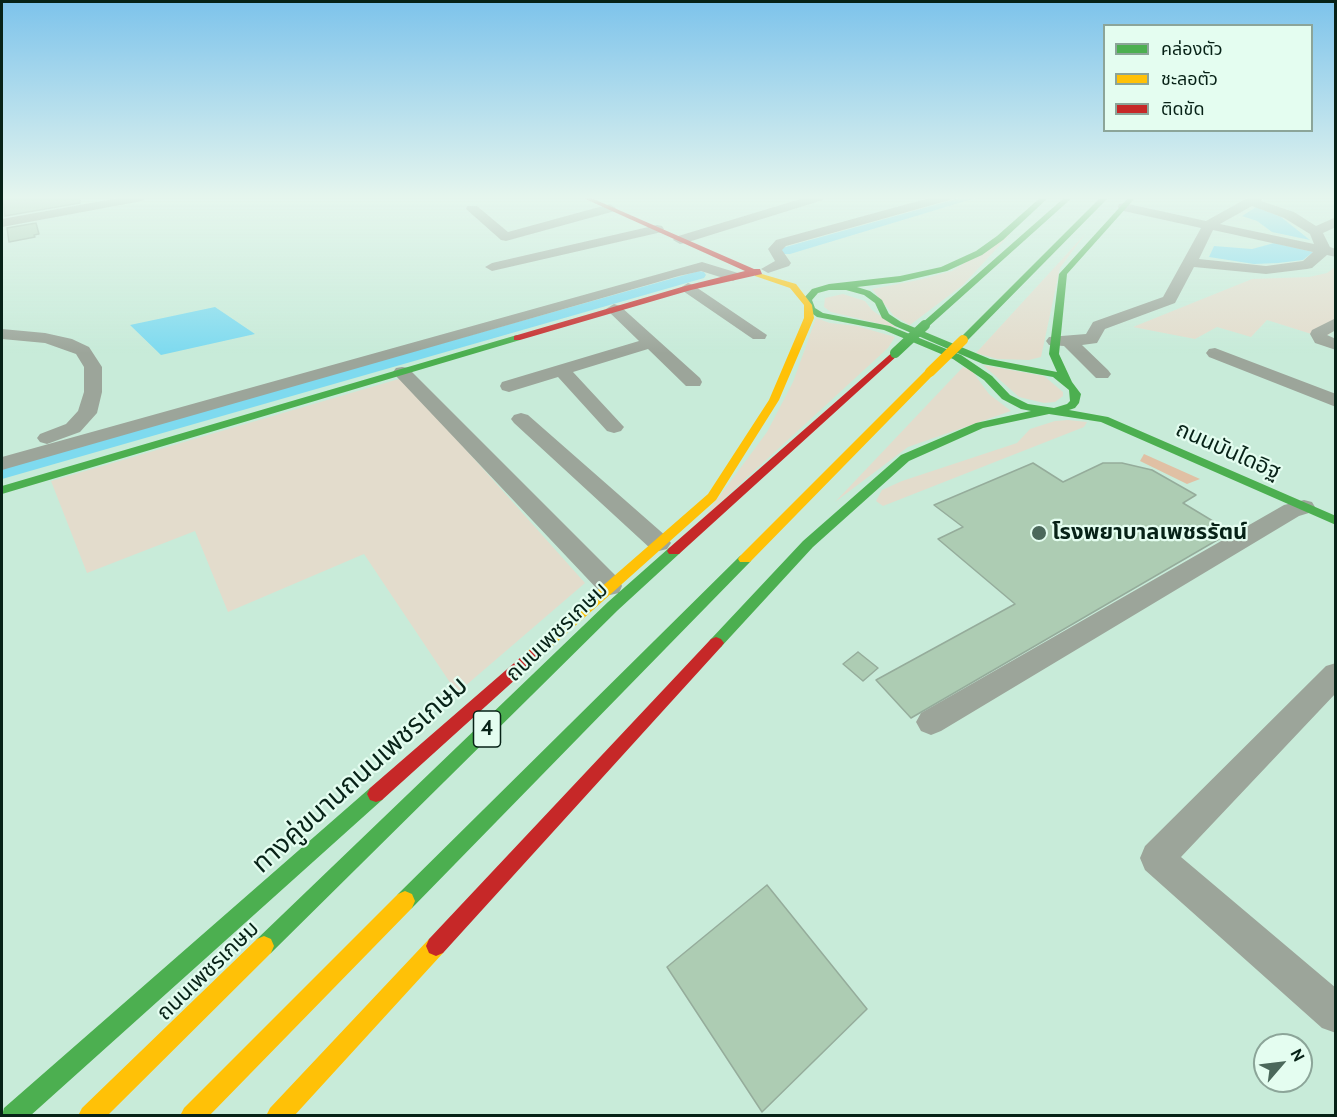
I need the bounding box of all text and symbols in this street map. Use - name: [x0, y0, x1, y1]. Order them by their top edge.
- legend: [1103, 24, 1313, 132]
- text: คล่องตัว: [1161, 38, 1223, 60]
- text: ชะลอตัว: [1161, 68, 1218, 90]
- text: ติดขัด: [1161, 98, 1204, 120]
- street label: ถนนบันไดอิฐ: [1172, 416, 1284, 486]
- place label: โรงพยาบาลเพชรรัตน์: [1052, 520, 1247, 546]
- marker: โรงพยาบาลเพชรรัตน์: [1030, 524, 1048, 542]
- street label: ถนนเพชรเกษม: [500, 577, 614, 687]
- street label: ทางคู่ขนานถนนเพชรเกษม: [246, 670, 474, 880]
- road number: 4: [474, 711, 500, 747]
- street label: ถนนเพชรเกษม: [151, 916, 265, 1026]
- north arrow: [1253, 1033, 1313, 1093]
- text: N: [1287, 1046, 1309, 1065]

